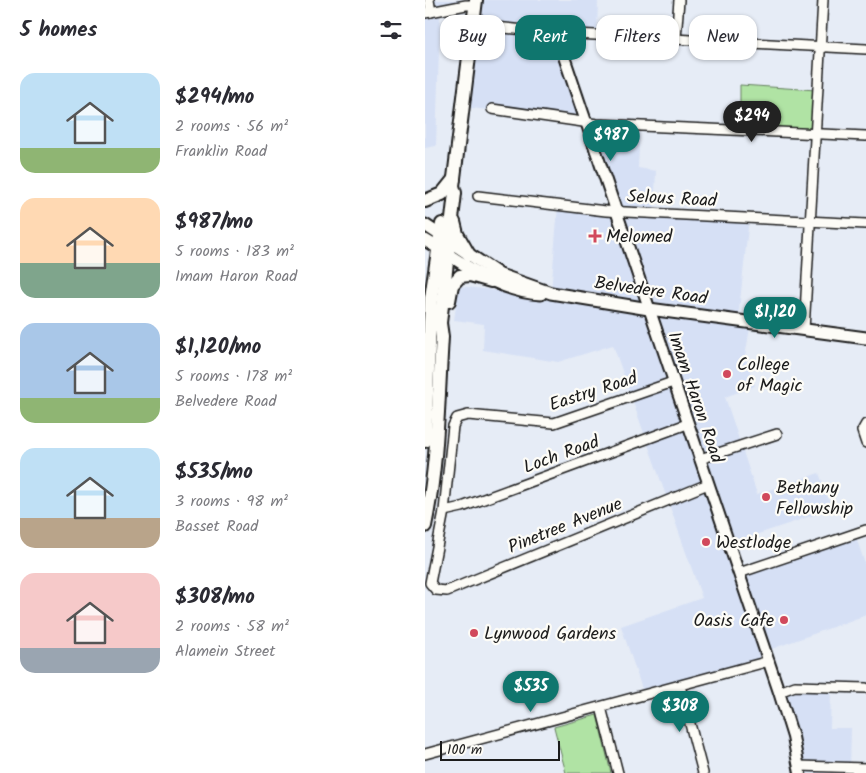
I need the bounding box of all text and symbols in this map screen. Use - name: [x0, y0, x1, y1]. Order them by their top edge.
- text: 5 homes: [20, 14, 97, 47]
- chip: Buy: [440, 15, 505, 60]
- chip: Rent: [515, 15, 586, 60]
- chip: Filters: [596, 15, 679, 60]
- chip: New: [689, 15, 757, 60]
- icon: filters: [377, 16, 405, 44]
- text: $294/mo: [175, 81, 254, 114]
- icon: home: [60, 93, 120, 153]
- pin: $294: [722, 100, 782, 143]
- text: $294: [734, 104, 770, 129]
- text: 2 rooms · 56 m²: [175, 114, 288, 139]
- pin: $987: [581, 120, 641, 162]
- text: $987: [594, 123, 628, 148]
- text: Franklin Road: [175, 139, 267, 164]
- street label: Selous Road: [626, 183, 719, 216]
- text: $987/mo: [175, 206, 253, 239]
- icon: home: [60, 218, 120, 278]
- place label: Melomed: [606, 223, 673, 252]
- marker: Melomed: [588, 229, 602, 243]
- text: 5 rooms · 183 m²: [175, 239, 294, 264]
- text: Imam Haron Road: [175, 264, 297, 289]
- street label: Belvedere Road: [592, 269, 710, 314]
- pin: $1,120: [734, 296, 816, 339]
- text: $1,120: [755, 300, 795, 325]
- street label: Imam Haron Road: [659, 328, 731, 468]
- text: $1,120/mo: [175, 331, 261, 364]
- icon: home: [60, 343, 120, 403]
- place label: College of Magic: [737, 351, 803, 401]
- text: 5 rooms · 178 m²: [175, 364, 292, 389]
- street label: Eastry Road: [546, 364, 642, 420]
- marker: College of Magic: [721, 368, 733, 380]
- text: Belvedere Road: [175, 389, 276, 414]
- street label: Loch Road: [519, 428, 605, 483]
- text: $535/mo: [175, 456, 253, 489]
- icon: home: [60, 468, 120, 528]
- place label: Bethany Fellowship: [776, 474, 853, 524]
- text: 3 rooms · 98 m²: [175, 489, 288, 514]
- street label: Pinetree Avenue: [504, 490, 627, 563]
- marker: Bethany Fellowship: [760, 491, 772, 503]
- text: Basset Road: [175, 514, 258, 539]
- place label: Westlodge: [716, 529, 791, 558]
- marker: Westlodge: [700, 536, 712, 548]
- text: $308/mo: [175, 581, 255, 614]
- icon: home: [60, 593, 120, 653]
- place label: Oasis Cafe: [694, 607, 774, 636]
- text: 2 rooms · 58 m²: [175, 614, 289, 639]
- marker: Oasis Cafe: [778, 614, 790, 626]
- place label: Lynwood Gardens: [484, 620, 617, 649]
- marker: Lynwood Gardens: [468, 627, 480, 639]
- text: Alamein Street: [175, 639, 275, 664]
- pin: $535: [501, 670, 561, 713]
- text: $535: [514, 674, 548, 699]
- pin: $308: [650, 690, 710, 733]
- text: $308: [662, 694, 698, 719]
- scale bar: [440, 738, 560, 761]
- text: 100 m: [447, 739, 482, 761]

